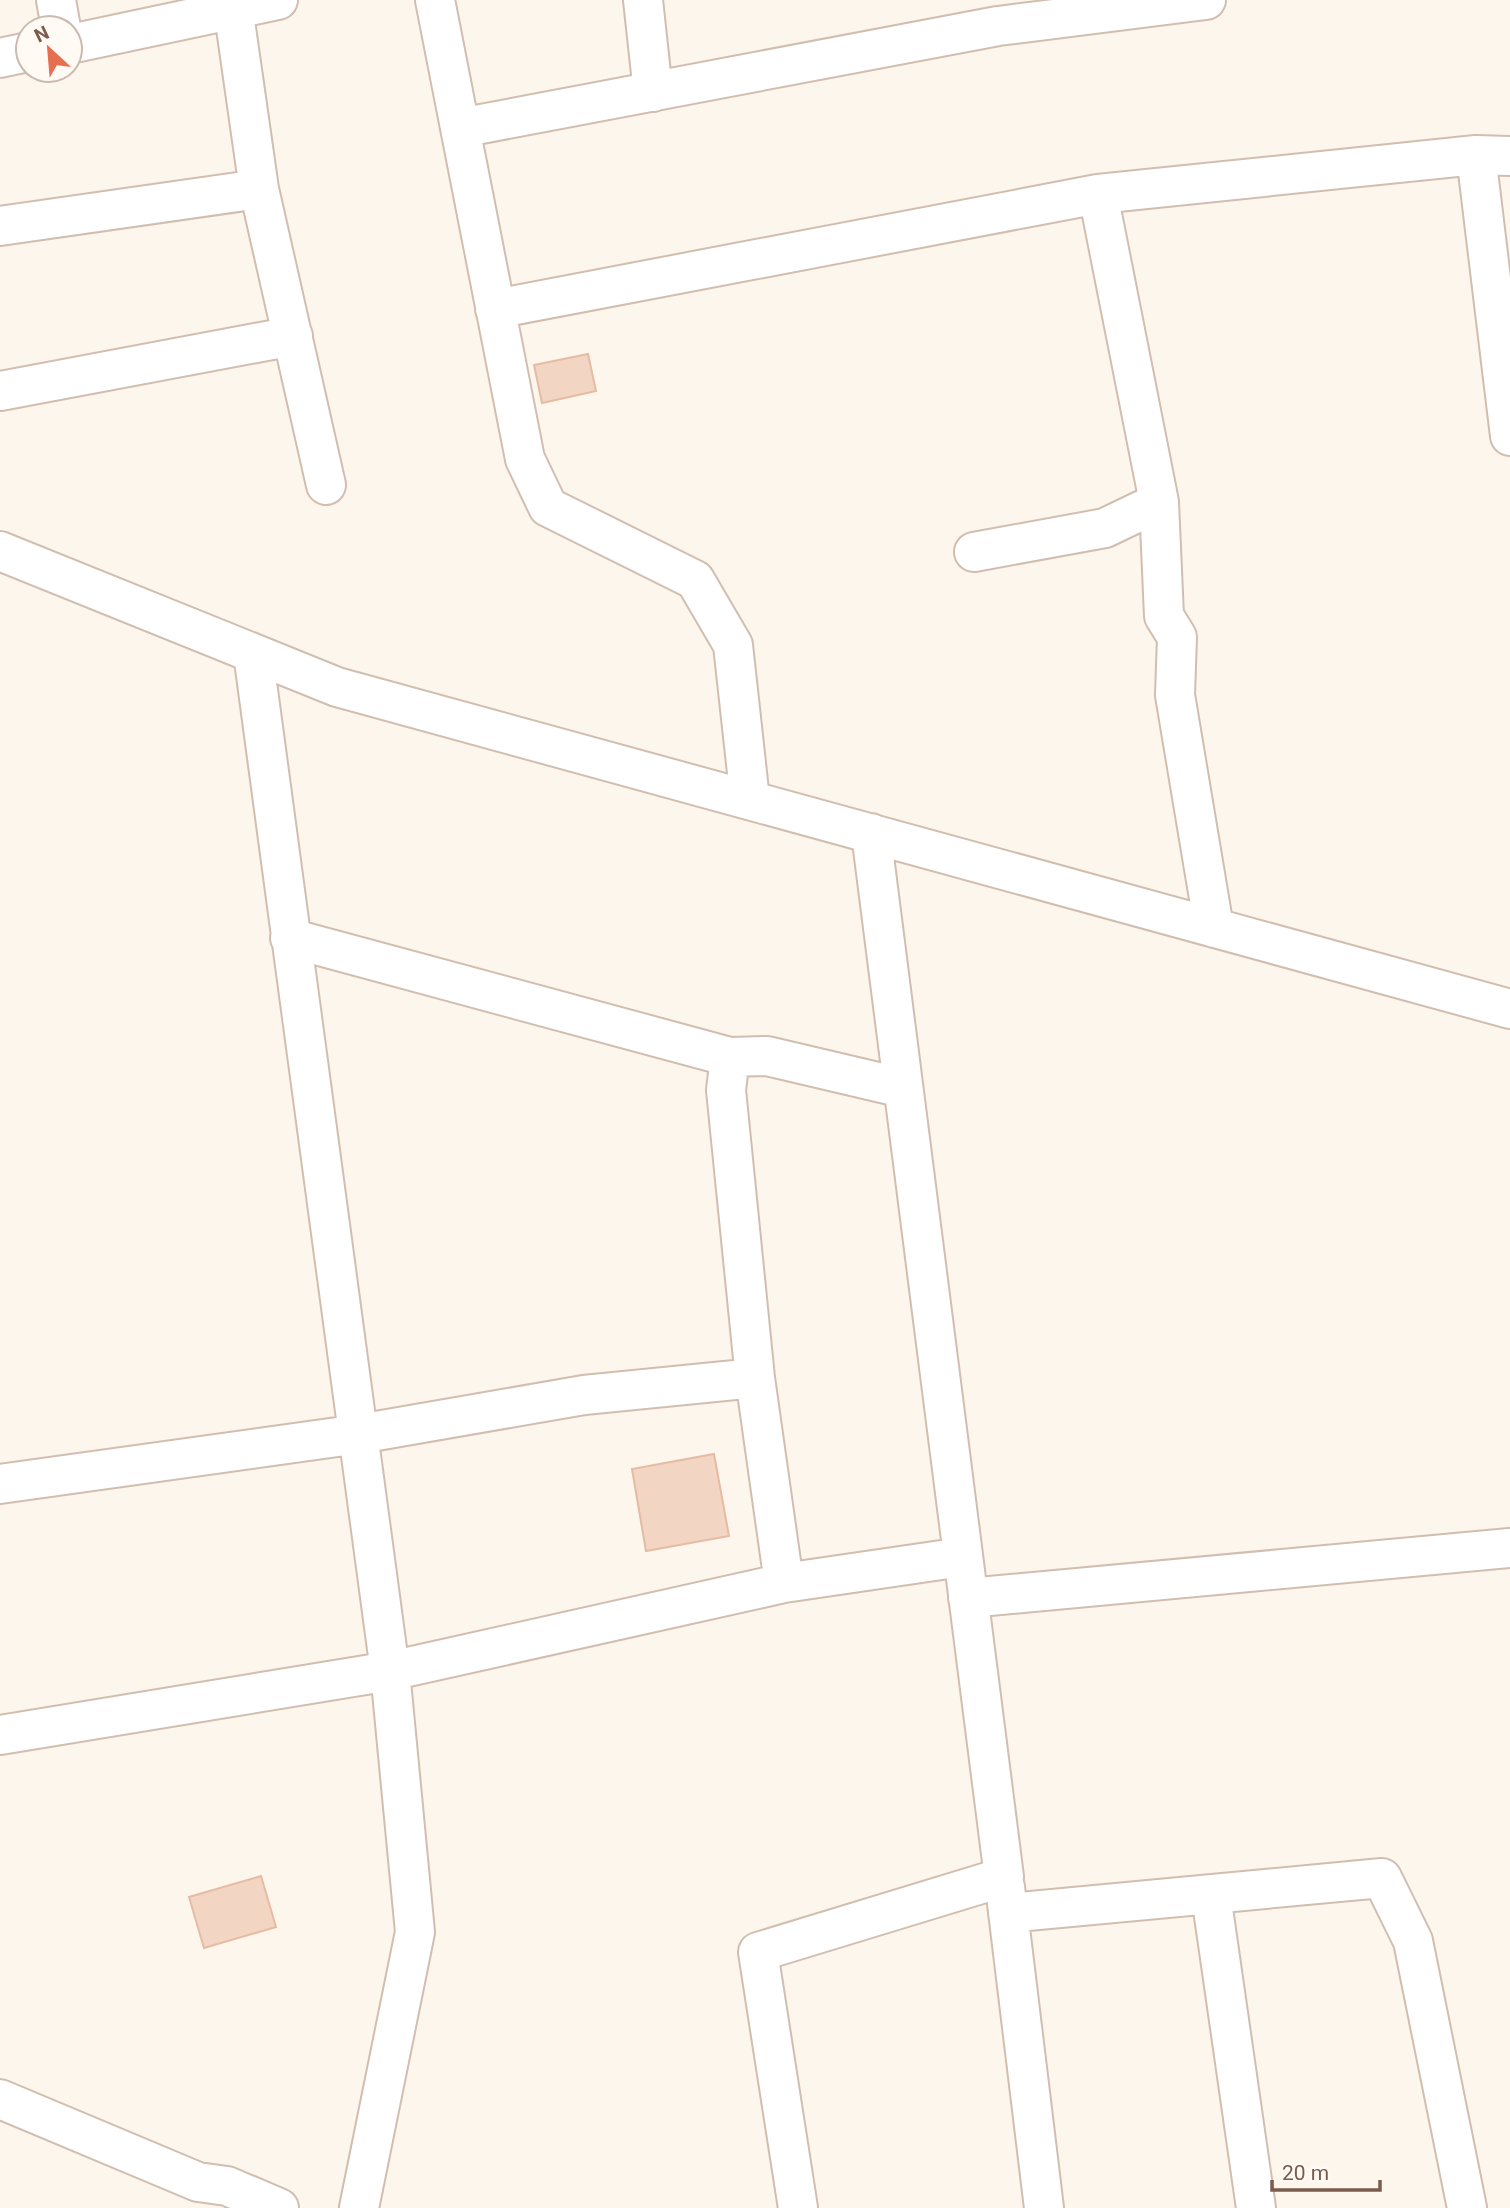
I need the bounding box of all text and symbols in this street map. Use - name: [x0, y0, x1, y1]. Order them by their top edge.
- north arrow: [14, 14, 84, 84]
- text: N: [31, 21, 53, 47]
- scale bar: [1272, 2148, 1380, 2192]
- text: 20 m: [1282, 2161, 1329, 2185]

